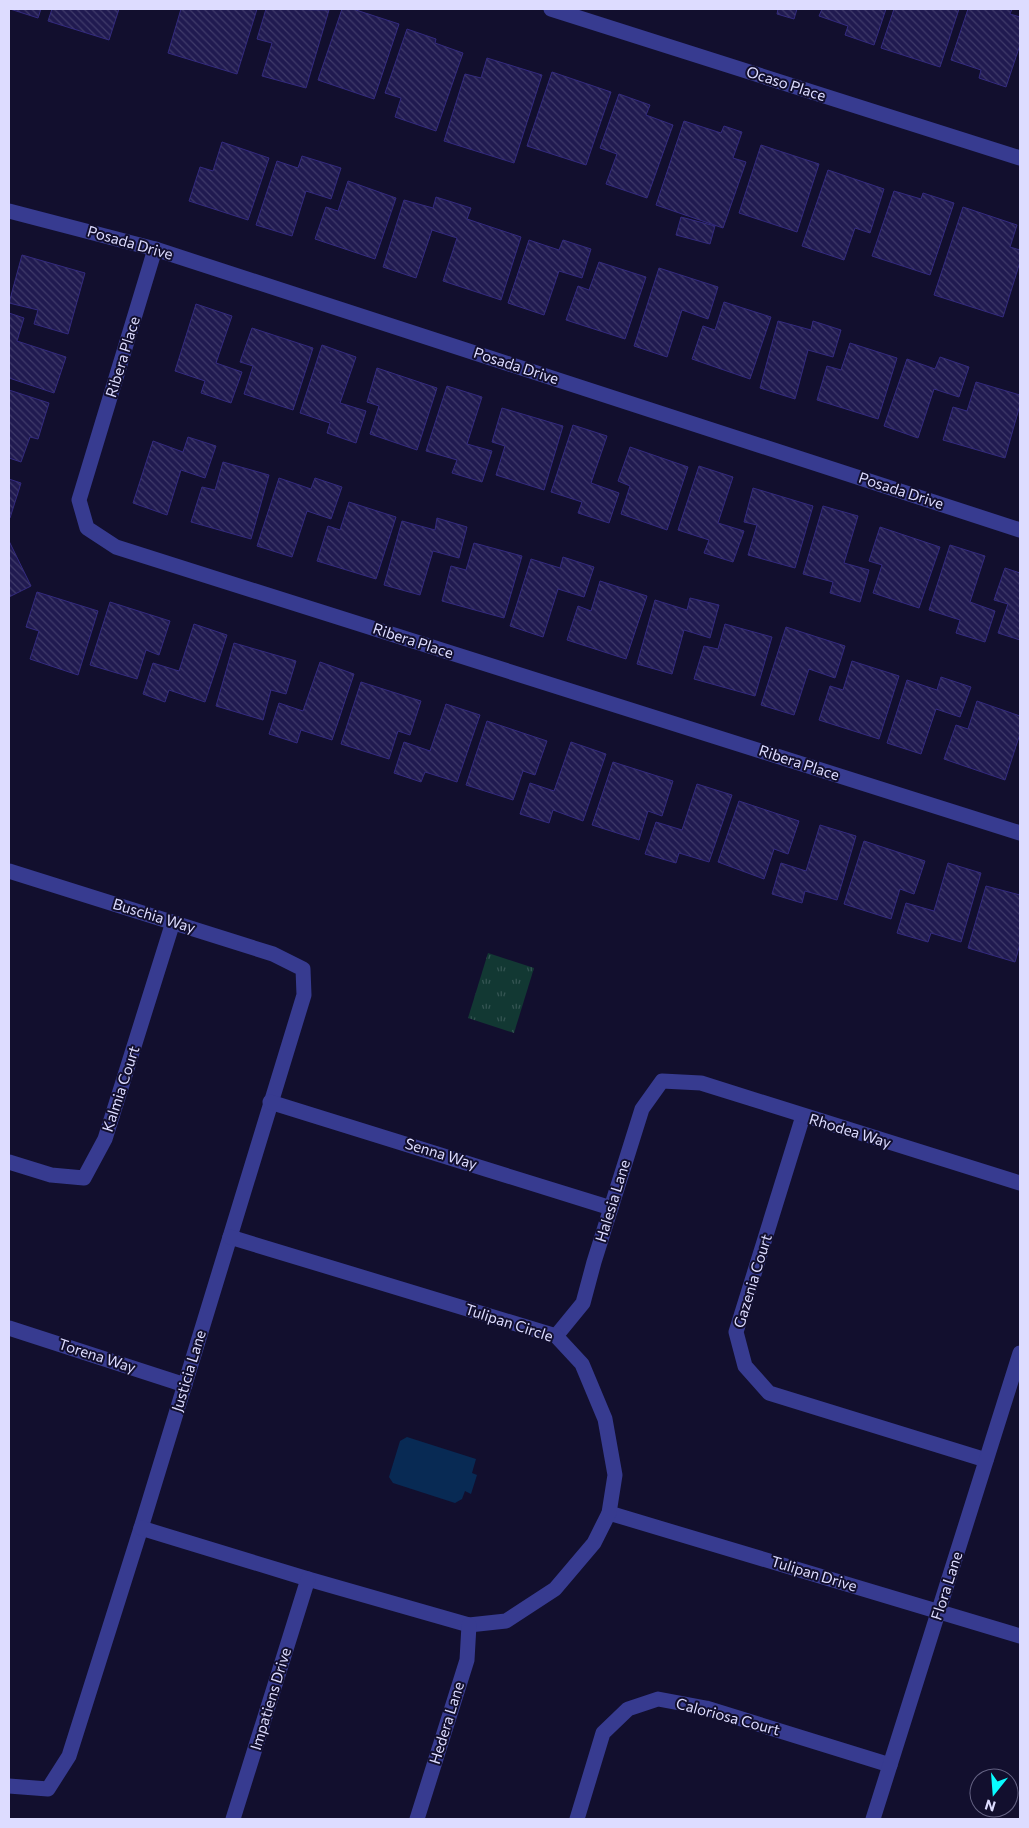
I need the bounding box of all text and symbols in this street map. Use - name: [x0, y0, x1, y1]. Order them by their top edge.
- street label: Ocaso Place: [744, 62, 828, 104]
- street label: Posada Drive: [85, 221, 175, 263]
- street label: Ribera Place: [101, 314, 143, 399]
- street label: Posada Drive: [472, 343, 561, 387]
- street label: Posada Drive: [857, 468, 946, 512]
- street label: Ribera Place: [371, 619, 456, 662]
- street label: Ribera Place: [757, 741, 842, 784]
- street label: Buschia Way: [111, 894, 198, 936]
- street label: Kalmia Court: [98, 1044, 142, 1134]
- street label: Rhodea Way: [807, 1109, 894, 1151]
- street label: Senna Way: [403, 1134, 480, 1173]
- street label: Halesia Lane: [591, 1157, 633, 1244]
- street label: Gazenia Court: [729, 1232, 775, 1330]
- street label: Tulipan Circle: [463, 1299, 556, 1345]
- street label: Justicia Lane: [167, 1328, 209, 1414]
- street label: Torena Way: [56, 1334, 139, 1376]
- street label: Flora Lane: [927, 1549, 966, 1622]
- street label: Tulipan Drive: [769, 1551, 859, 1595]
- street label: Impatiens Drive: [246, 1645, 294, 1752]
- street label: Hedera Lane: [425, 1679, 467, 1766]
- street label: Caloriosa Court: [674, 1694, 782, 1739]
- north arrow: [969, 1768, 1019, 1818]
- text: N: [983, 1796, 998, 1816]

